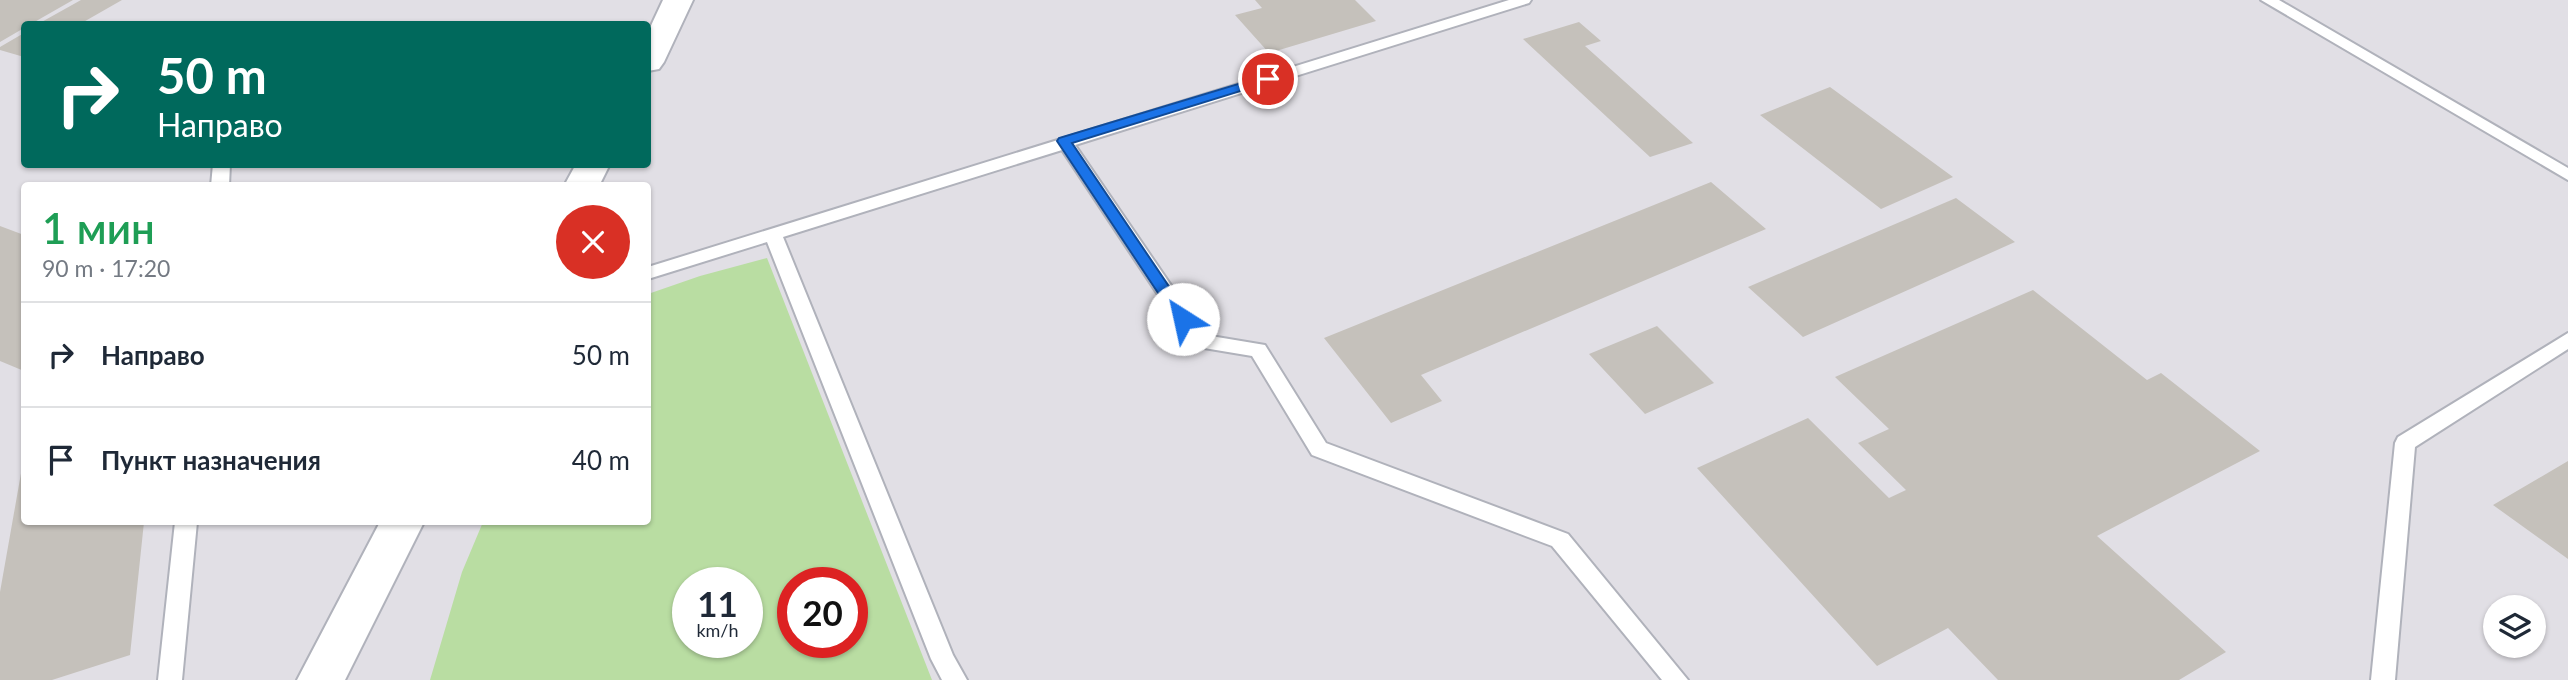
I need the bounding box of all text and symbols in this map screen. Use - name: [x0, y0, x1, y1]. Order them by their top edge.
- text: 50 m: [157, 46, 267, 104]
- icon: right: [42, 49, 133, 140]
- pin: [1238, 49, 1298, 109]
- icon: arrive: [1249, 60, 1287, 98]
- text: Направо: [157, 105, 283, 144]
- text: 1 мин: [42, 203, 155, 253]
- button: close: [556, 205, 630, 279]
- text: 90 m · 17:20: [42, 254, 170, 282]
- position arrow: [1146, 282, 1220, 356]
- icon: right: [42, 336, 80, 374]
- text: Направо: [101, 339, 205, 371]
- text: 50 m: [572, 339, 630, 371]
- icon: arrive: [42, 441, 80, 479]
- text: Пункт назначения: [101, 444, 321, 476]
- text: 40 m: [572, 444, 630, 476]
- speed limit sign: 20: [777, 567, 868, 658]
- text: 11: [697, 582, 738, 624]
- map controls: [2483, 595, 2546, 658]
- button: layers: [2483, 595, 2546, 658]
- text: km/h: [696, 619, 739, 641]

